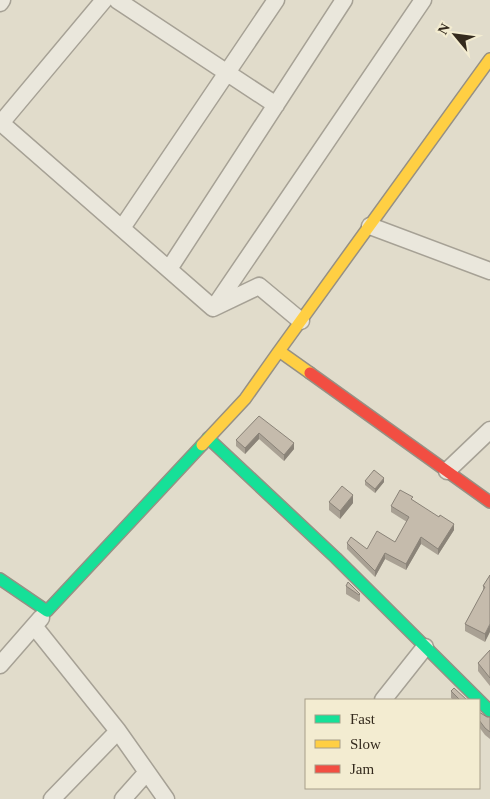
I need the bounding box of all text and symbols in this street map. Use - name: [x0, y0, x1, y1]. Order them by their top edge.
- north arrow: [430, 10, 480, 60]
- text: N: [435, 21, 453, 37]
- legend: [305, 699, 480, 789]
- text: Fast: [350, 711, 376, 727]
- text: Slow: [350, 736, 381, 752]
- text: Jam: [350, 761, 374, 777]

